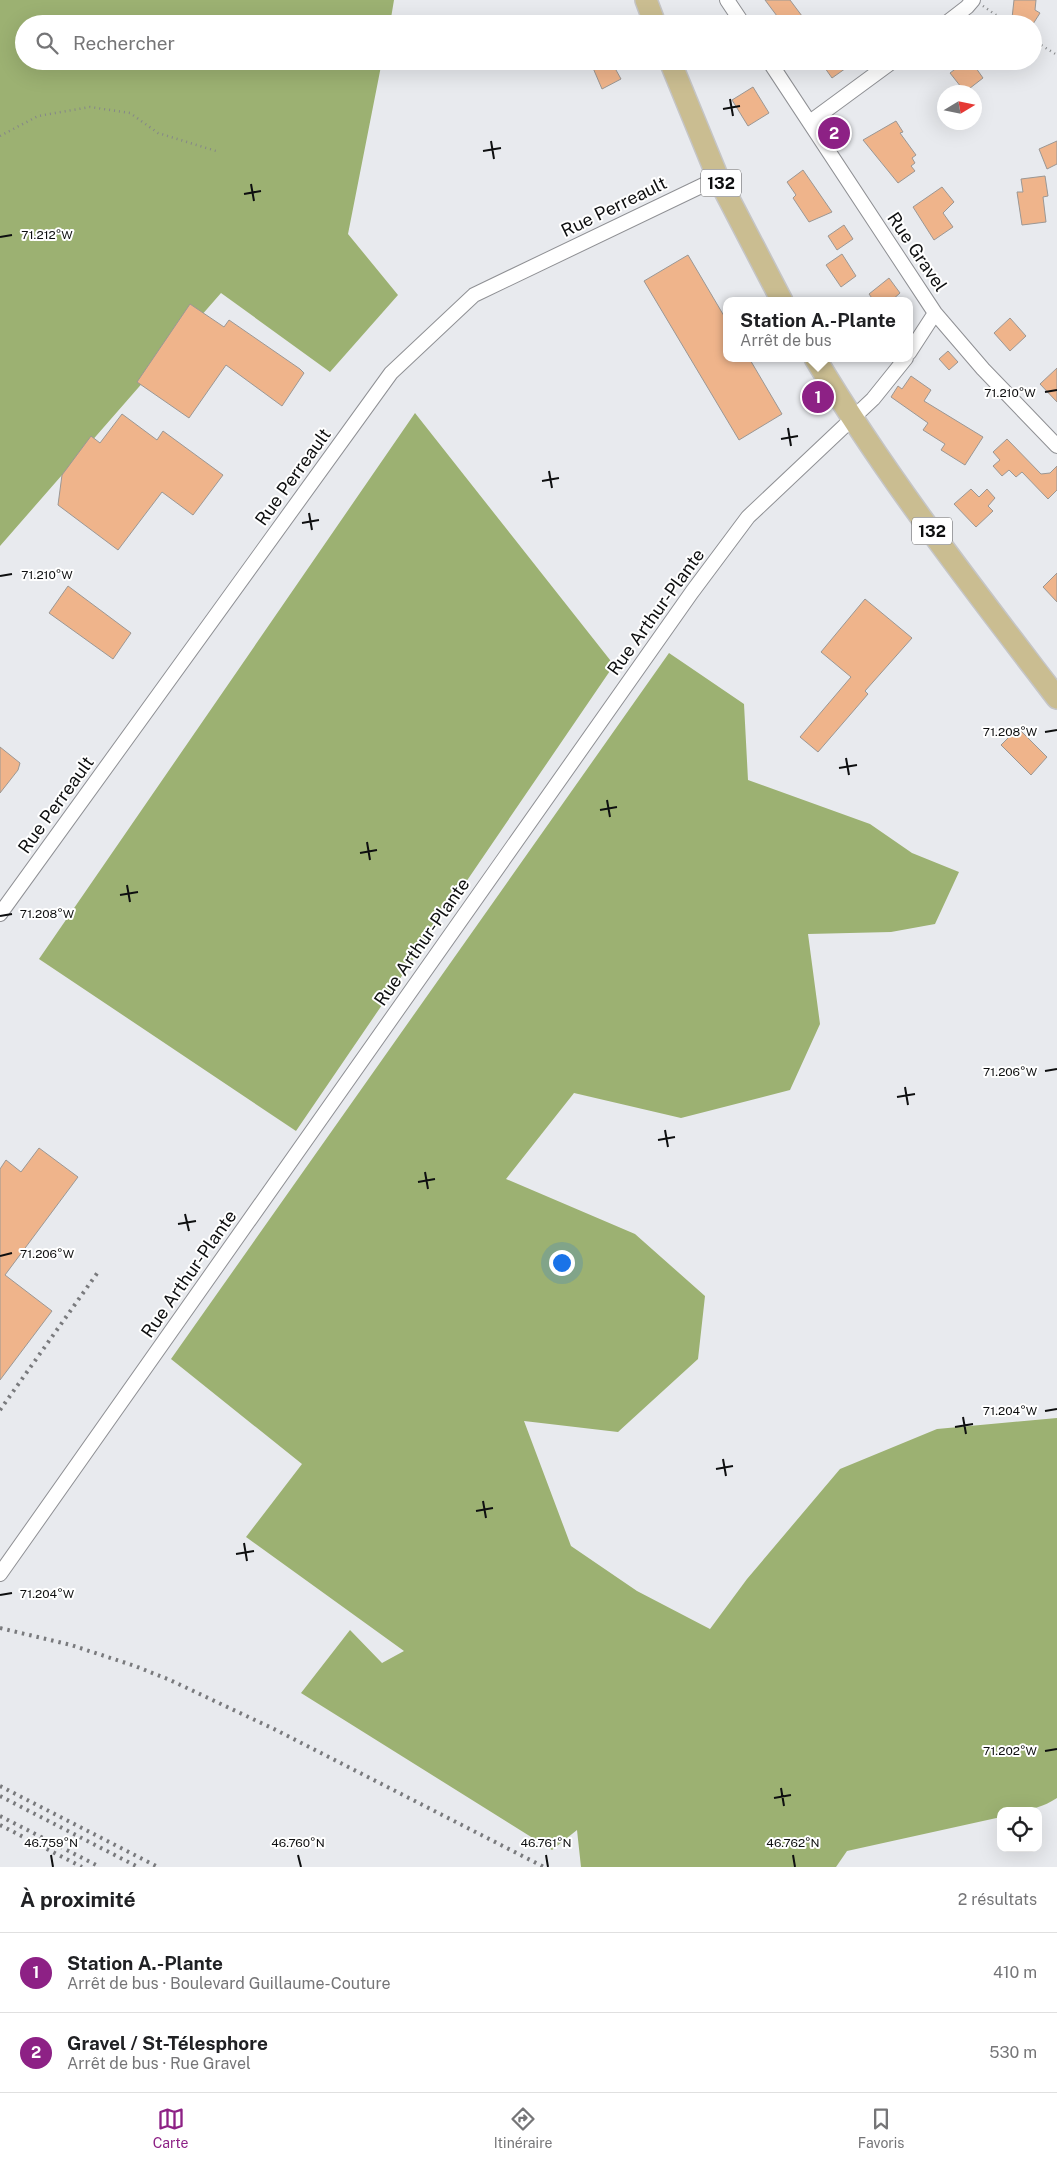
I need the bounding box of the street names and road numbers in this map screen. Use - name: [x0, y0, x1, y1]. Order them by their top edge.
- road number: 132: [701, 170, 741, 197]
- street label: Rue Perreault: [558, 172, 670, 241]
- street label: Rue Gravel: [883, 208, 952, 295]
- street label: Rue Perreault: [250, 424, 335, 529]
- road number: 132: [912, 518, 952, 544]
- street label: Rue Arthur-Plante: [603, 544, 709, 679]
- street label: Rue Perreault: [13, 752, 98, 857]
- street label: Rue Arthur-Plante: [370, 874, 474, 1010]
- street label: Rue Arthur-Plante: [137, 1206, 241, 1342]

